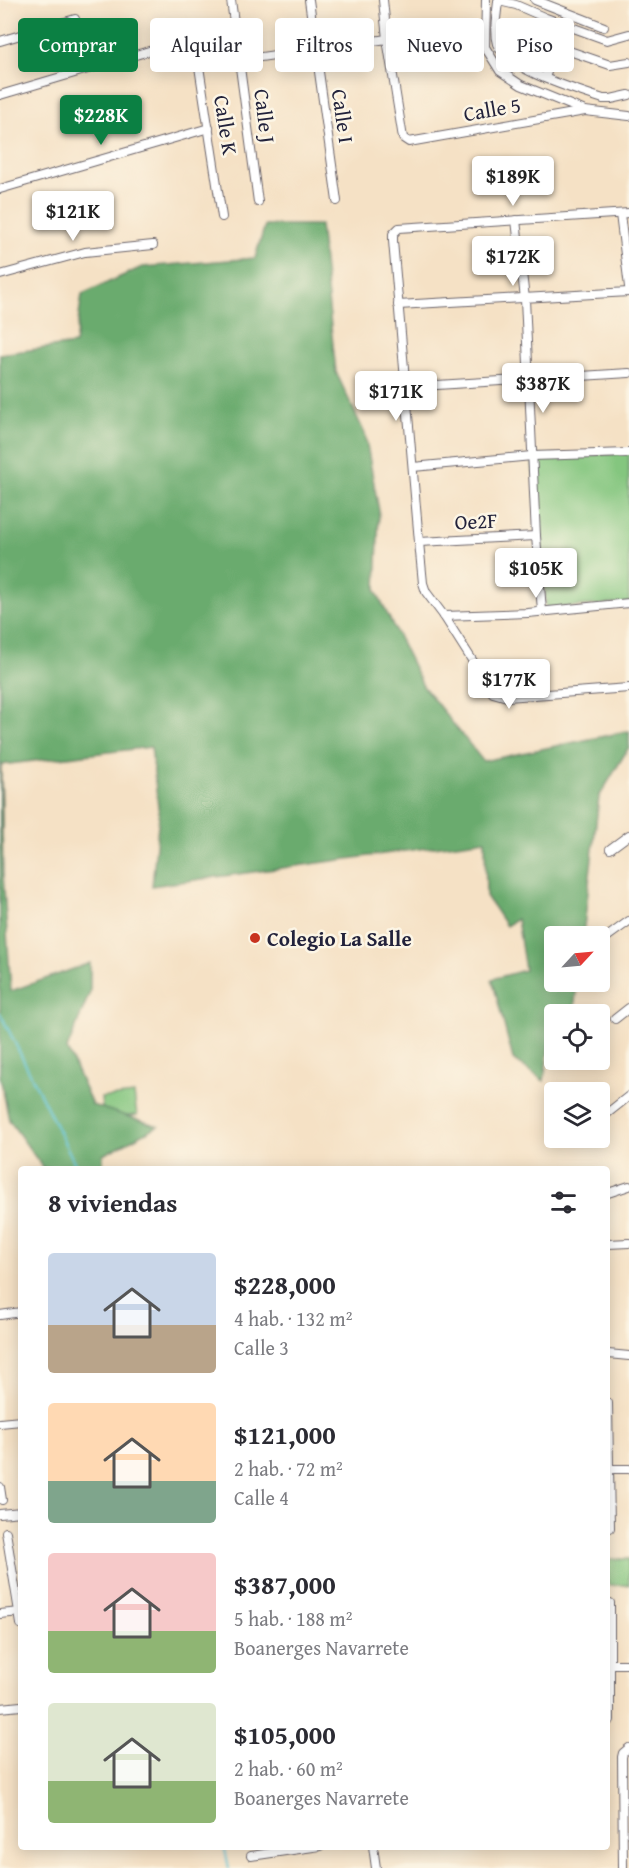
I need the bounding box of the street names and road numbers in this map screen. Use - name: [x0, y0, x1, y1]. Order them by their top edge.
- street label: Calle J: [246, 87, 284, 145]
- street label: Calle I: [324, 87, 362, 145]
- street label: Calle 5: [461, 89, 523, 129]
- street label: Calle K: [206, 93, 246, 158]
- street label: Oe2F: [454, 504, 498, 538]

